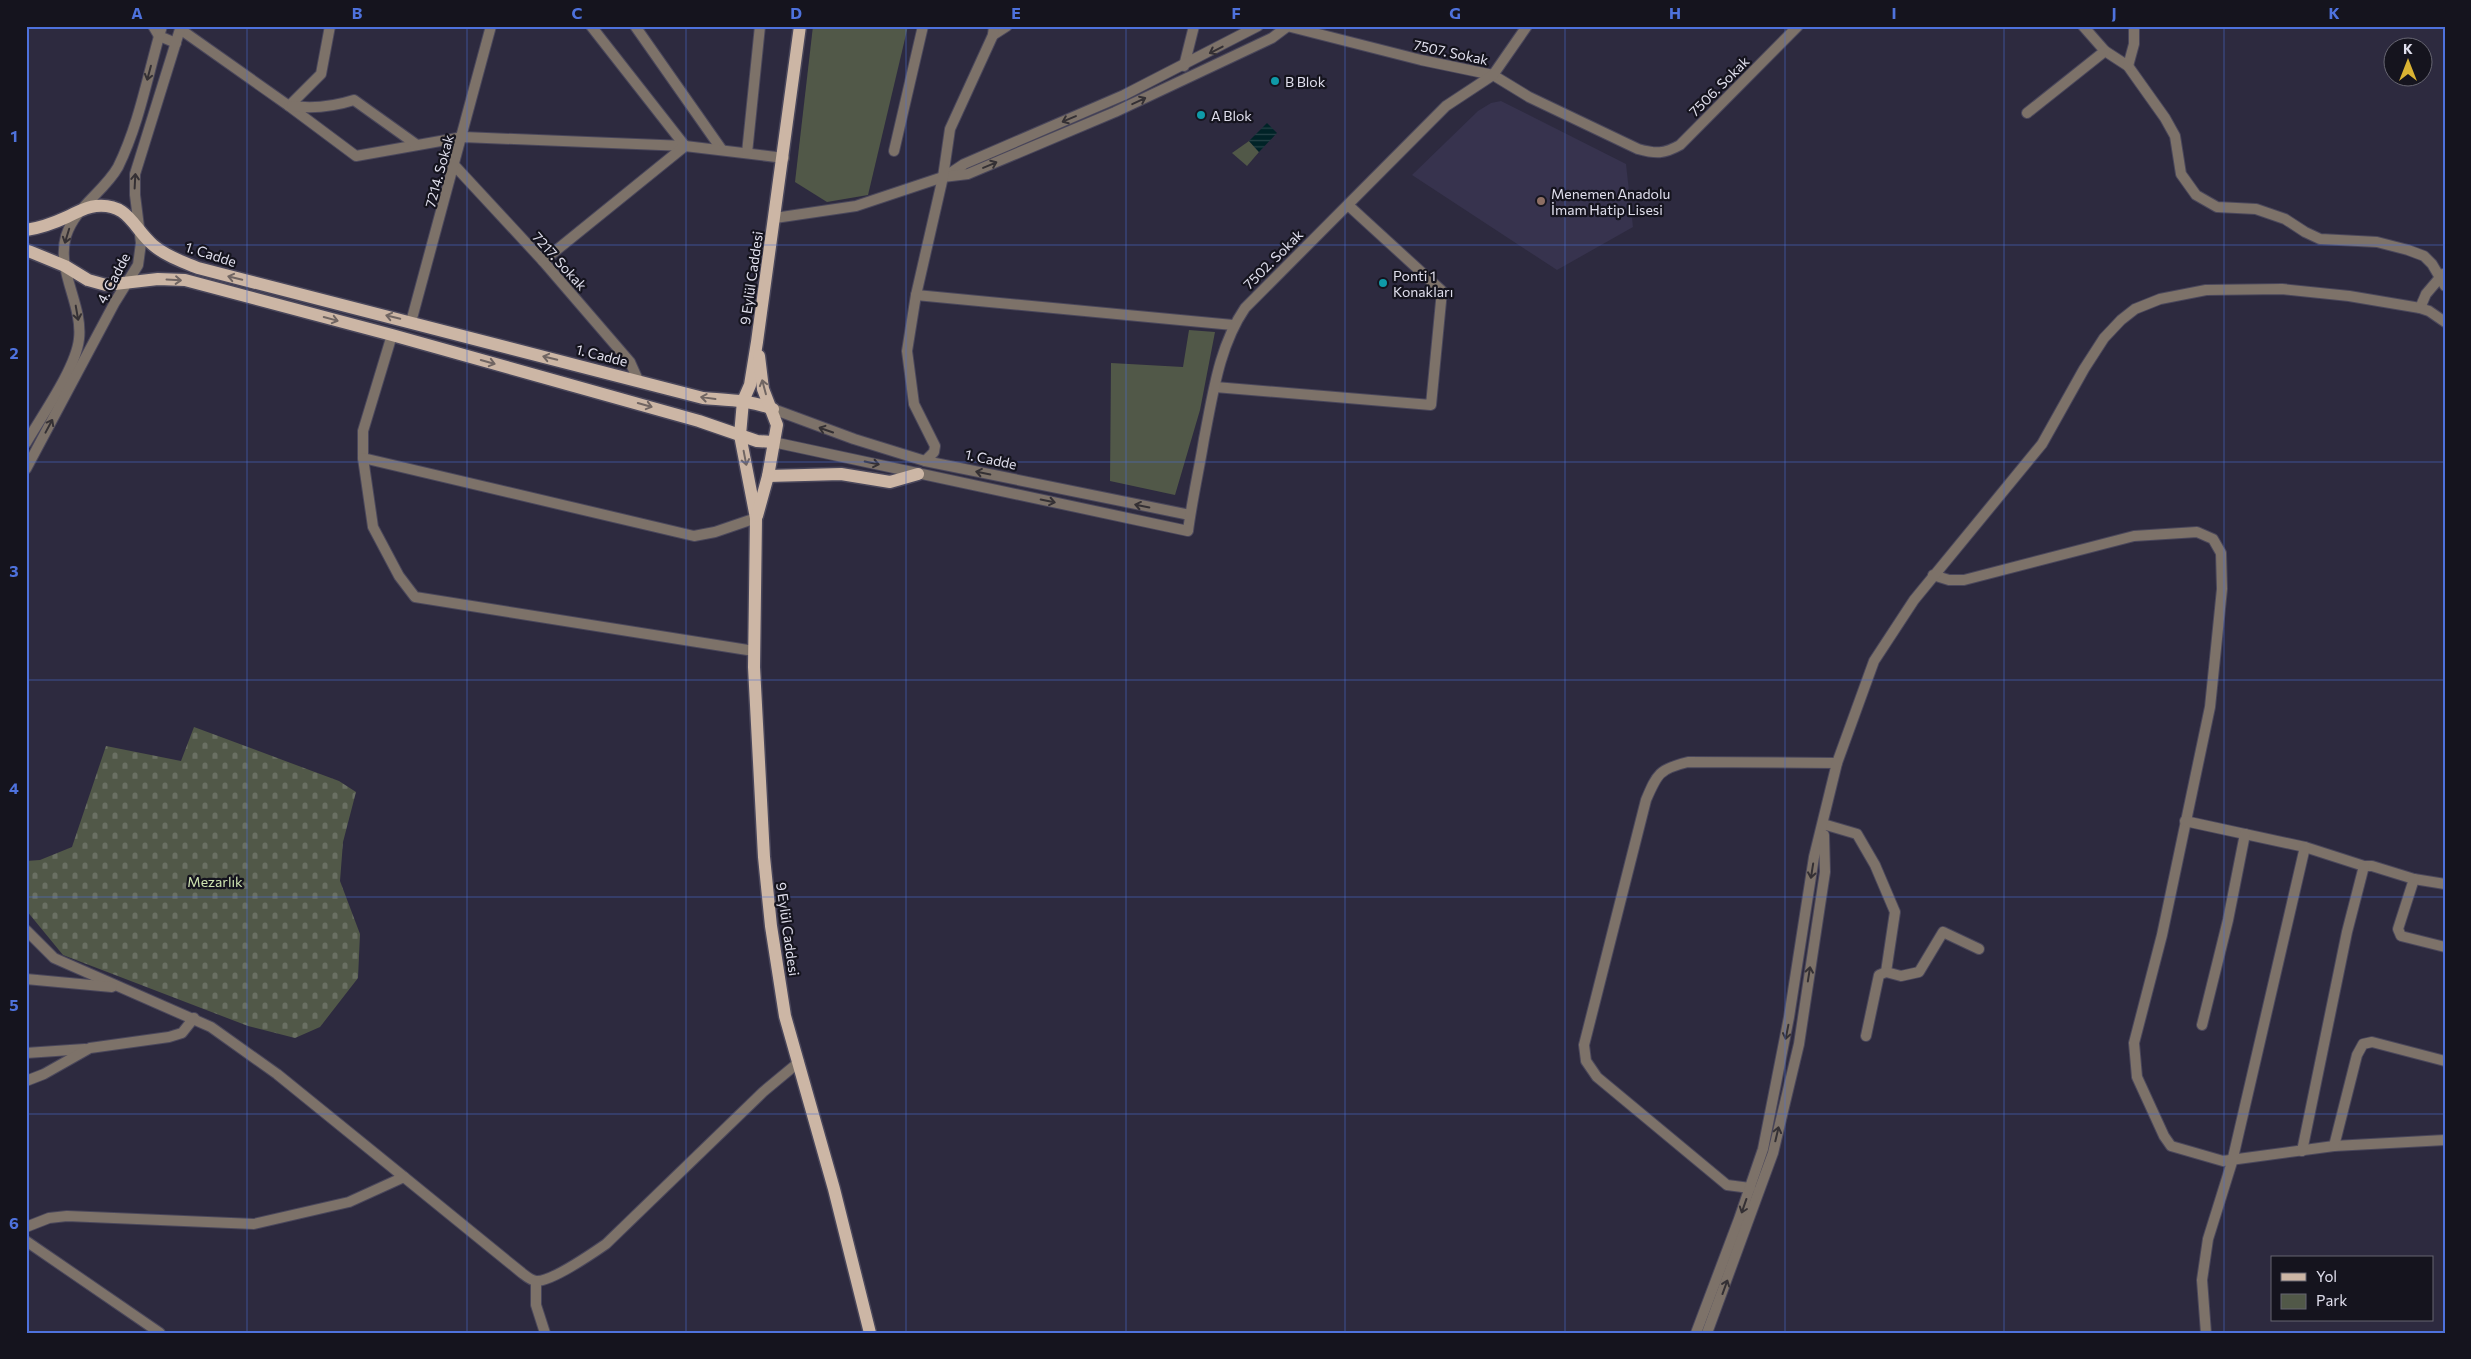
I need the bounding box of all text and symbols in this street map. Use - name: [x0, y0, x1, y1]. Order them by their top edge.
- text: A: [131, 3, 143, 22]
- text: B: [352, 3, 363, 22]
- text: C: [572, 3, 583, 22]
- text: D: [790, 3, 802, 22]
- text: E: [1011, 3, 1021, 22]
- text: F: [1231, 3, 1241, 22]
- text: G: [1449, 3, 1461, 22]
- text: H: [1669, 3, 1681, 22]
- text: I: [1891, 3, 1897, 22]
- text: J: [2111, 3, 2117, 22]
- text: K: [2328, 3, 2340, 22]
- street label: 7507. Sokak: [1412, 36, 1490, 68]
- north arrow: [2384, 38, 2434, 88]
- text: K: [2403, 40, 2413, 57]
- one-way arrow: [1208, 45, 1223, 55]
- street label: 7506. Sokak: [1685, 52, 1753, 120]
- one-way arrow: [144, 65, 154, 81]
- place label: B Blok: [1285, 73, 1326, 90]
- marker: B Blok: [1269, 75, 1281, 87]
- one-way arrow: [1131, 96, 1146, 105]
- place label: A Blok: [1211, 107, 1252, 124]
- marker: A Blok: [1195, 109, 1207, 121]
- one-way arrow: [1062, 114, 1077, 124]
- text: 1: [10, 126, 18, 145]
- street label: 7214. Sokak: [421, 132, 457, 209]
- one-way arrow: [982, 160, 997, 169]
- one-way arrow: [131, 174, 140, 190]
- place label: Menemen Anadolu İmam Hatip Lisesi: [1551, 185, 1670, 218]
- marker: Menemen Anadolu İmam Hatip Lisesi: [1535, 195, 1547, 207]
- street label: 7502. Sokak: [1240, 225, 1307, 292]
- one-way arrow: [61, 228, 71, 244]
- street label: 7217. Sokak: [529, 228, 591, 294]
- street label: 9 Eylül Caddesi: [736, 230, 766, 326]
- street label: 1. Cadde: [183, 238, 239, 270]
- street label: 4. Cadde: [93, 250, 133, 306]
- place label: Ponti 1 Konakları: [1393, 267, 1453, 300]
- one-way arrow: [228, 272, 244, 282]
- one-way arrow: [165, 275, 181, 285]
- marker: Ponti 1 Konakları: [1377, 277, 1389, 289]
- one-way arrow: [73, 305, 83, 321]
- one-way arrow: [385, 312, 401, 322]
- one-way arrow: [323, 315, 339, 324]
- street label: 1. Cadde: [575, 340, 629, 370]
- text: 2: [9, 343, 19, 362]
- one-way arrow: [543, 353, 559, 362]
- one-way arrow: [480, 357, 496, 367]
- one-way arrow: [759, 379, 768, 395]
- one-way arrow: [700, 393, 716, 403]
- one-way arrow: [636, 401, 652, 411]
- one-way arrow: [45, 419, 54, 434]
- one-way arrow: [819, 425, 835, 434]
- street label: 1. Cadde: [964, 445, 1018, 473]
- one-way arrow: [740, 450, 750, 466]
- one-way arrow: [864, 459, 880, 468]
- one-way arrow: [975, 468, 991, 477]
- one-way arrow: [1039, 497, 1055, 507]
- one-way arrow: [1135, 500, 1151, 510]
- text: 3: [9, 561, 19, 580]
- text: 4: [9, 778, 19, 797]
- one-way arrow: [1807, 863, 1817, 879]
- park label: Mezarlık: [187, 873, 243, 890]
- street label: 9 Eylül Caddesi: [773, 881, 803, 977]
- one-way arrow: [1805, 967, 1815, 983]
- text: 5: [9, 995, 19, 1014]
- one-way arrow: [1781, 1023, 1791, 1039]
- one-way arrow: [1773, 1126, 1782, 1142]
- one-way arrow: [1739, 1198, 1748, 1213]
- text: 6: [9, 1213, 19, 1232]
- legend: [2271, 1256, 2434, 1322]
- text: Yol: [2316, 1267, 2337, 1285]
- one-way arrow: [1721, 1280, 1730, 1295]
- text: Park: [2316, 1291, 2347, 1309]

